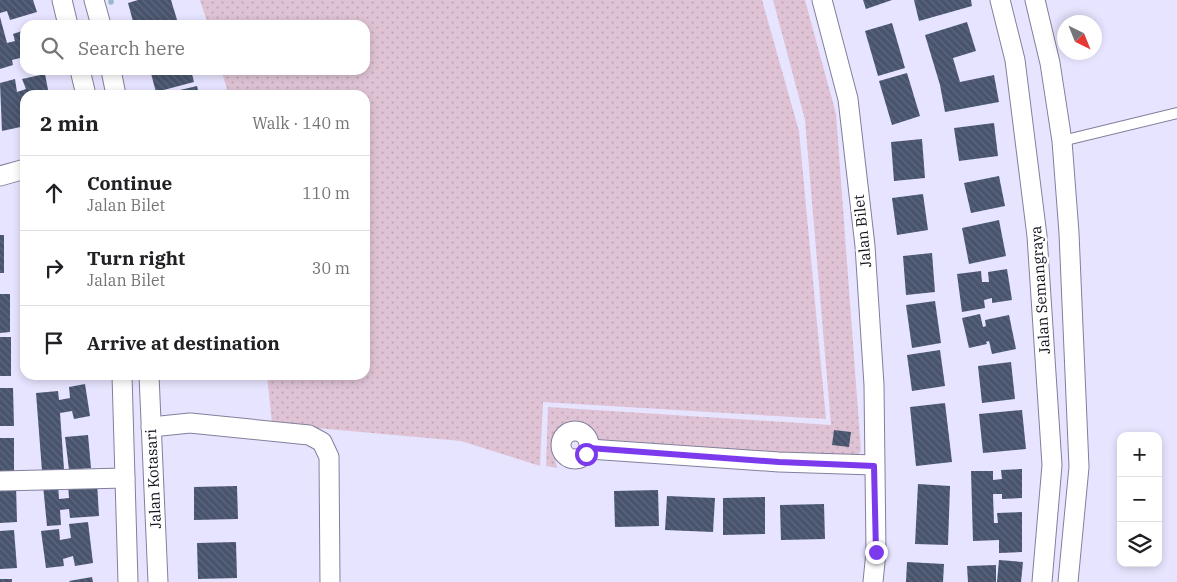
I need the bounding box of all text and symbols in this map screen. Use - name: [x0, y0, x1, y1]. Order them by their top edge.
- north arrow: [1057, 15, 1102, 60]
- search box: [20, 20, 370, 75]
- icon: search: [38, 34, 66, 62]
- text: Search here: [78, 36, 185, 60]
- text: 2 min: [40, 109, 99, 137]
- text: Walk · 140 m: [252, 113, 350, 133]
- text: Continue: [87, 171, 172, 195]
- icon: ahead: [40, 179, 68, 207]
- text: 110 m: [302, 183, 350, 203]
- street label: Jalan Bilet: [849, 194, 875, 268]
- text: Jalan Bilet: [87, 195, 165, 215]
- street label: Jalan Semangraya: [1026, 225, 1054, 355]
- text: Turn right: [87, 246, 185, 270]
- icon: right: [40, 254, 68, 282]
- text: 30 m: [312, 258, 350, 278]
- text: Jalan Bilet: [87, 270, 165, 290]
- icon: arrive: [40, 329, 68, 357]
- text: Arrive at destination: [87, 331, 280, 355]
- street label: Jalan Kotasari: [141, 428, 165, 529]
- map controls: [1117, 432, 1162, 567]
- button: +: [1117, 432, 1162, 477]
- route start: [575, 443, 598, 466]
- button: −: [1117, 477, 1162, 522]
- button: layers: [1117, 522, 1162, 567]
- route end: [865, 541, 888, 564]

